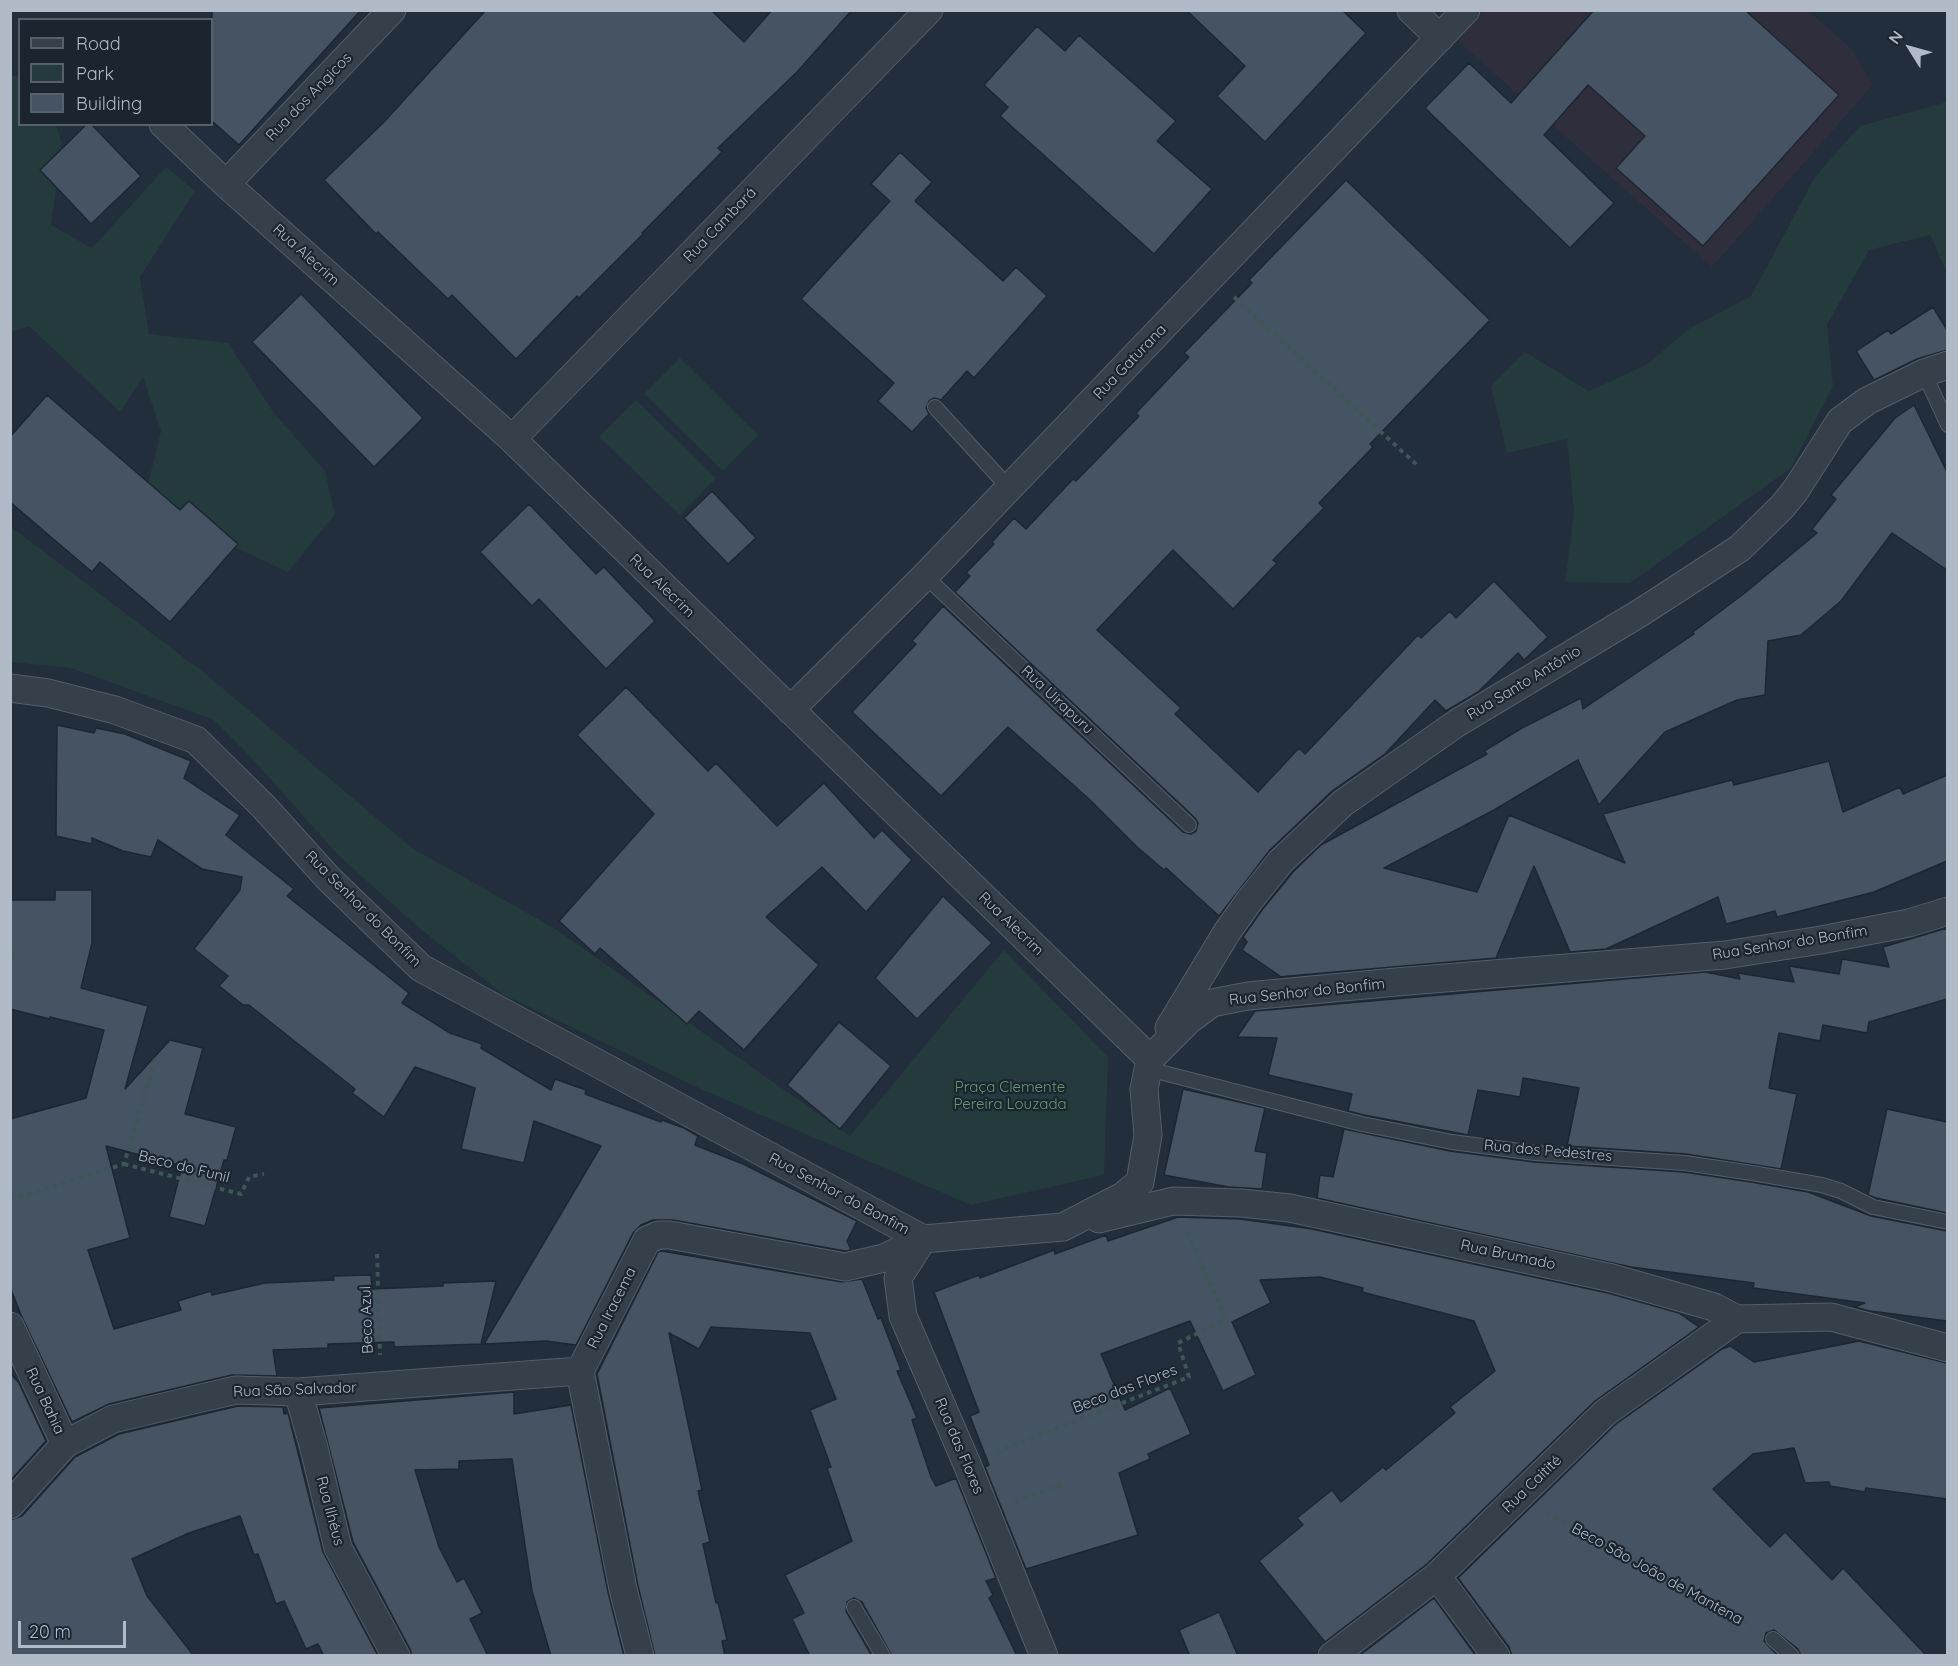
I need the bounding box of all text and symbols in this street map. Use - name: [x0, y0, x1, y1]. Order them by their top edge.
- legend: [18, 18, 213, 126]
- north arrow: [1880, 18, 1940, 78]
- text: N: [1884, 26, 1907, 48]
- text: Road: [76, 32, 121, 55]
- street label: Rua dos Angicos: [262, 49, 356, 145]
- text: Park: [76, 62, 114, 85]
- text: Building: [76, 92, 142, 115]
- street label: Rua Cambará: [680, 184, 760, 266]
- street label: Rua Alecrim: [269, 220, 343, 290]
- street label: Rua Gaturana: [1090, 321, 1170, 403]
- street label: Rua Alecrim: [626, 551, 698, 621]
- street label: Rua Santo Antônio: [1464, 642, 1584, 724]
- street label: Rua Uirapuru: [1017, 662, 1097, 738]
- street label: Rua Senhor do Bonfim: [301, 847, 425, 971]
- street label: Rua Alecrim: [975, 889, 1047, 959]
- street label: Rua Senhor do Bonfim: [1711, 922, 1869, 964]
- street label: Rua Senhor do Bonfim: [1228, 975, 1386, 1009]
- park label: Praça Clemente Pereira Louzada: [953, 1078, 1067, 1113]
- street label: Rua dos Pedestres: [1483, 1136, 1613, 1166]
- street label: Beco do Funil: [136, 1147, 232, 1187]
- street label: Rua Senhor do Bonfim: [766, 1149, 912, 1239]
- street label: Rua Brumado: [1459, 1236, 1557, 1274]
- street label: Rua Iracema: [584, 1264, 640, 1352]
- street label: Beco Azul: [357, 1286, 377, 1354]
- street label: Beco das Flores: [1070, 1361, 1180, 1417]
- street label: Rua Bahia: [22, 1365, 68, 1437]
- street label: Rua São Salvador: [233, 1379, 357, 1401]
- street label: Rua das Flores: [931, 1395, 987, 1497]
- street label: Rua Caitité: [1499, 1451, 1565, 1517]
- street label: Rua Ilhéus: [312, 1474, 348, 1548]
- street label: Beco São João de Mantena: [1568, 1519, 1746, 1629]
- scale bar: [21, 1609, 129, 1647]
- text: 20 m: [29, 1620, 71, 1643]

